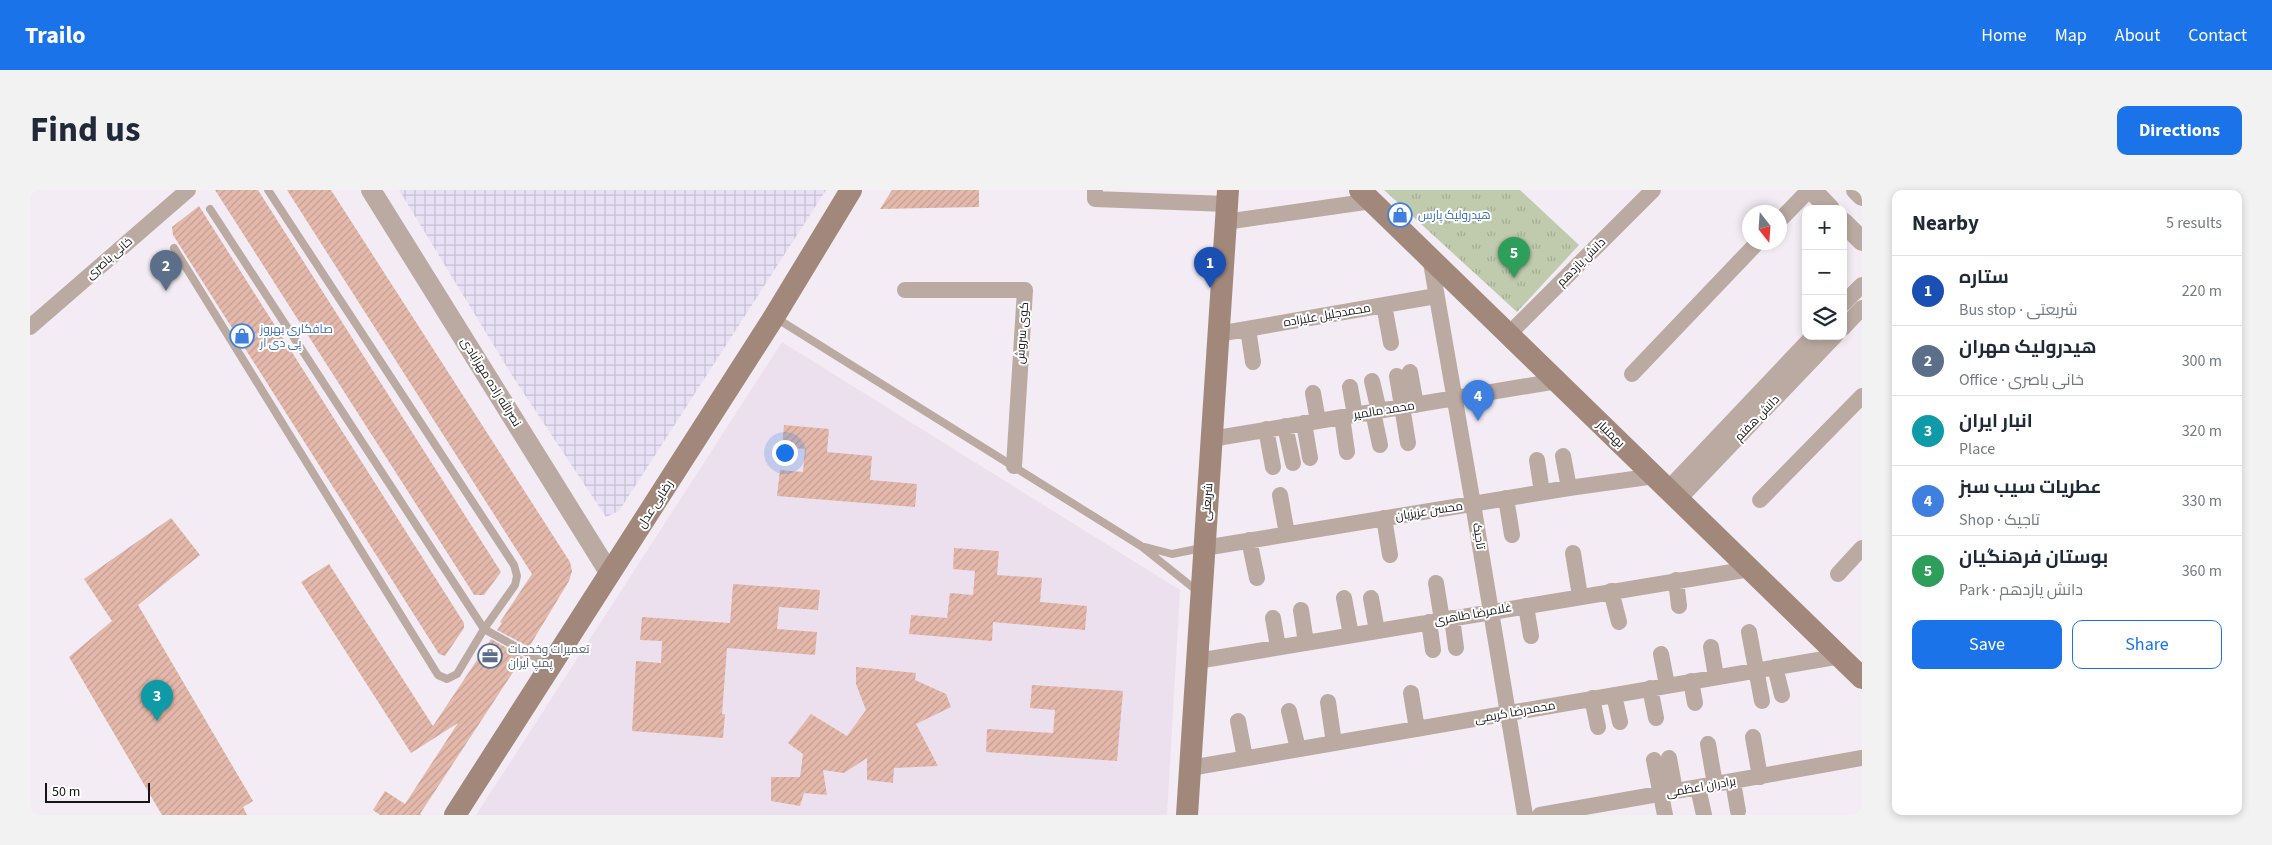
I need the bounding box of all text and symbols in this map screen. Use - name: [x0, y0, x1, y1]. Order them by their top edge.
- text: Trailo: [25, 18, 86, 53]
- text: Home: [1981, 23, 2027, 48]
- text: Map: [2055, 23, 2087, 48]
- text: About: [2115, 23, 2160, 48]
- text: Contact: [2188, 23, 2247, 48]
- text: Find us: [30, 105, 140, 155]
- button: Directions: [2117, 106, 2242, 155]
- shop icon: هیدرولیک پارس: [1387, 202, 1413, 228]
- north arrow: [1742, 205, 1787, 250]
- map controls: [1802, 205, 1847, 340]
- button: +: [1802, 205, 1847, 250]
- place label: هیدرولیک پارس: [1418, 207, 1491, 224]
- text: Nearby: [1912, 208, 1979, 238]
- text: 5 results: [2166, 212, 2222, 234]
- street label: خانی باصری: [82, 233, 136, 283]
- street label: دانش یازدهم: [1553, 234, 1610, 291]
- pin: 5: [1498, 237, 1530, 278]
- pin: 1: [1194, 247, 1226, 288]
- pin: 2: [150, 250, 182, 291]
- button: −: [1802, 250, 1847, 295]
- text: ستاره: [1959, 264, 2009, 291]
- text: 1: [1924, 280, 1932, 302]
- text: 220 m: [2182, 280, 2222, 302]
- button: layers: [1802, 295, 1847, 340]
- street label: محمدجلیل علیزاده: [1282, 299, 1372, 332]
- text: Bus stop · شریعتی: [1959, 299, 2078, 321]
- street label: کوی سروش: [1012, 302, 1033, 365]
- place label: صافکاری بهروز پی دی ار: [259, 321, 333, 352]
- shop icon: صافکاری بهروز پی دی ار: [229, 323, 255, 349]
- street label: نصرالله زاده مهرآبادی: [456, 334, 525, 430]
- text: هیدرولیک مهران: [1959, 334, 2096, 361]
- text: 2: [1924, 350, 1932, 372]
- text: 300 m: [2182, 350, 2222, 372]
- text: Office · خانی باصری: [1959, 369, 2084, 391]
- pin: 4: [1462, 380, 1494, 421]
- street label: دانش هفتم: [1731, 391, 1784, 445]
- street label: محمد مالمیر: [1351, 397, 1416, 424]
- text: انبار ایران: [1959, 408, 2033, 435]
- street label: بهمنیار: [1592, 416, 1628, 452]
- text: 3: [1924, 420, 1932, 442]
- text: 320 m: [2182, 420, 2222, 442]
- text: Place: [1959, 438, 1995, 460]
- your location: [772, 440, 798, 466]
- text: عطریات سیب سبز: [1959, 474, 2102, 501]
- street label: رضایی عدل: [634, 477, 677, 532]
- street label: شریعتی: [1198, 482, 1217, 522]
- text: 4: [1924, 490, 1932, 512]
- text: 330 m: [2182, 490, 2222, 512]
- street label: محسن عزیزیان: [1394, 498, 1464, 525]
- text: Shop · تاجیک: [1959, 509, 2040, 531]
- street label: تاجیک: [1468, 522, 1489, 551]
- text: بوستان فرهنگیان: [1959, 544, 2108, 571]
- text: 5: [1924, 560, 1932, 582]
- text: 360 m: [2182, 560, 2222, 582]
- text: Park · دانش یازدهم: [1959, 579, 2083, 601]
- street label: غلامرضا طاهری: [1433, 599, 1513, 630]
- button: Save: [1912, 620, 2062, 669]
- button: Share: [2072, 620, 2222, 669]
- place label: تعمیرات وخدمات پمپ ایران: [508, 641, 590, 672]
- office icon: تعمیرات وخدمات پمپ ایران: [477, 643, 503, 669]
- pin: 3: [141, 680, 173, 721]
- street label: محمدرضا کریمی: [1474, 697, 1557, 728]
- street label: برادران اعظمی: [1665, 773, 1737, 802]
- scale bar: [45, 780, 150, 803]
- text: 50 m: [52, 782, 80, 802]

